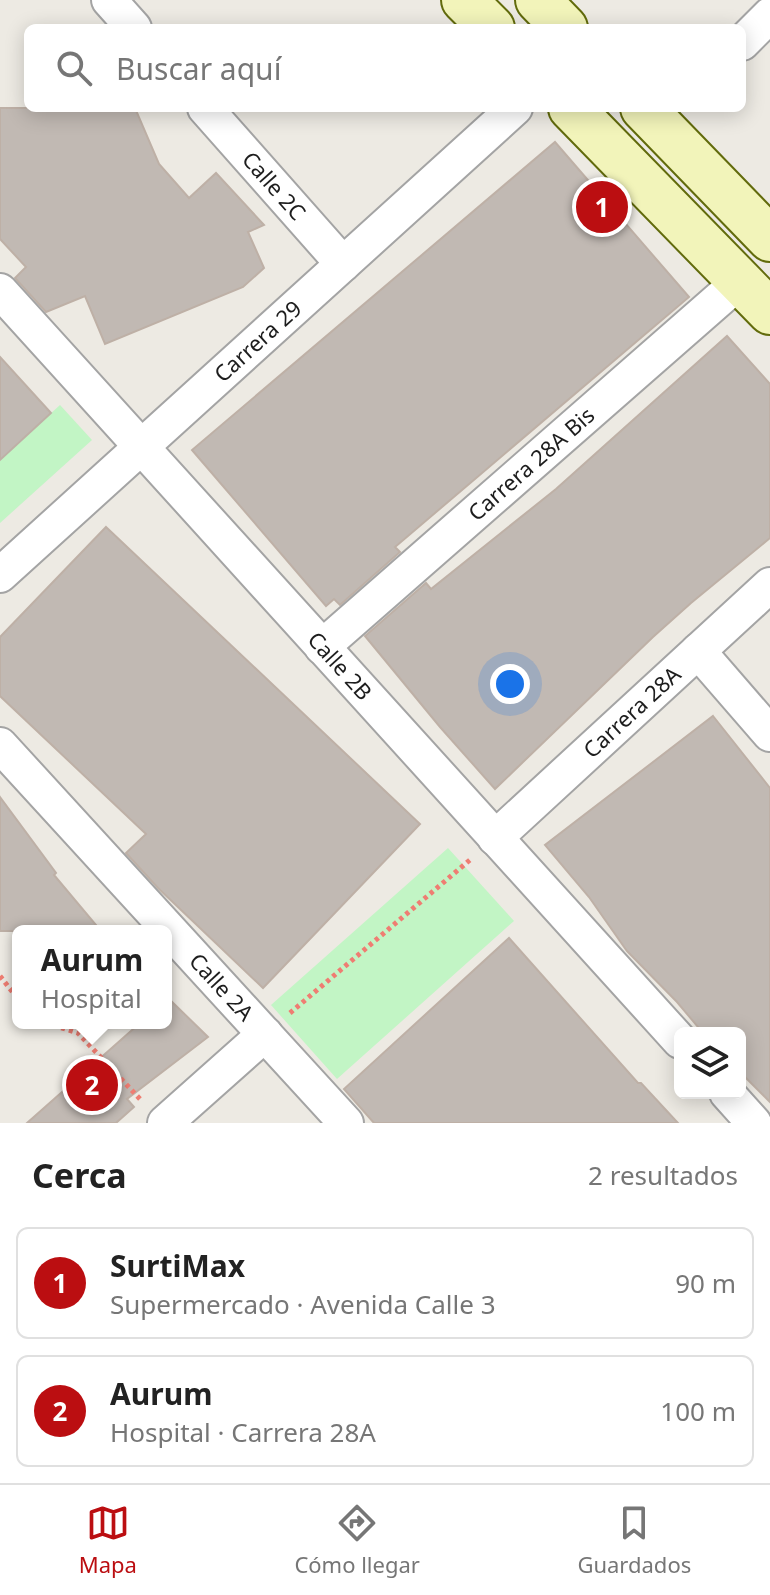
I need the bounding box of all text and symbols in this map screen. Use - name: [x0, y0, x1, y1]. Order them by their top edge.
- search box: [24, 24, 746, 112]
- icon: search: [52, 46, 96, 90]
- text: Buscar aquí: [116, 48, 281, 89]
- street label: Calle 2C: [236, 144, 313, 226]
- pin: 1: [576, 177, 628, 237]
- street label: Carrera 29: [207, 293, 307, 388]
- street label: Carrera 28A Bis: [461, 400, 600, 527]
- street label: Calle 2B: [302, 624, 379, 706]
- street label: Carrera 28A: [576, 658, 687, 764]
- your location: [490, 664, 530, 704]
- popup: [12, 925, 172, 1029]
- text: Aurum: [41, 939, 143, 980]
- street label: Calle 2A: [183, 946, 262, 1027]
- text: Hospital: [41, 980, 142, 1016]
- map controls: [674, 1027, 746, 1099]
- button: layers: [674, 1027, 746, 1099]
- pin: 2: [66, 1055, 118, 1115]
- text: Cerca: [32, 1152, 127, 1198]
- text: 2 resultados: [588, 1157, 738, 1193]
- text: SurtiMax: [110, 1245, 245, 1286]
- text: 1: [53, 1265, 67, 1301]
- text: 90 m: [675, 1265, 736, 1301]
- text: Supermercado · Avenida Calle 3: [110, 1286, 496, 1322]
- text: Aurum: [110, 1373, 212, 1414]
- text: 2: [53, 1393, 67, 1429]
- text: 100 m: [660, 1393, 736, 1429]
- text: Hospital · Carrera 28A: [110, 1414, 376, 1450]
- tab: Mapa: [79, 1501, 137, 1579]
- tab: Cómo llegar: [294, 1501, 420, 1579]
- tab: Guardados: [577, 1501, 691, 1579]

